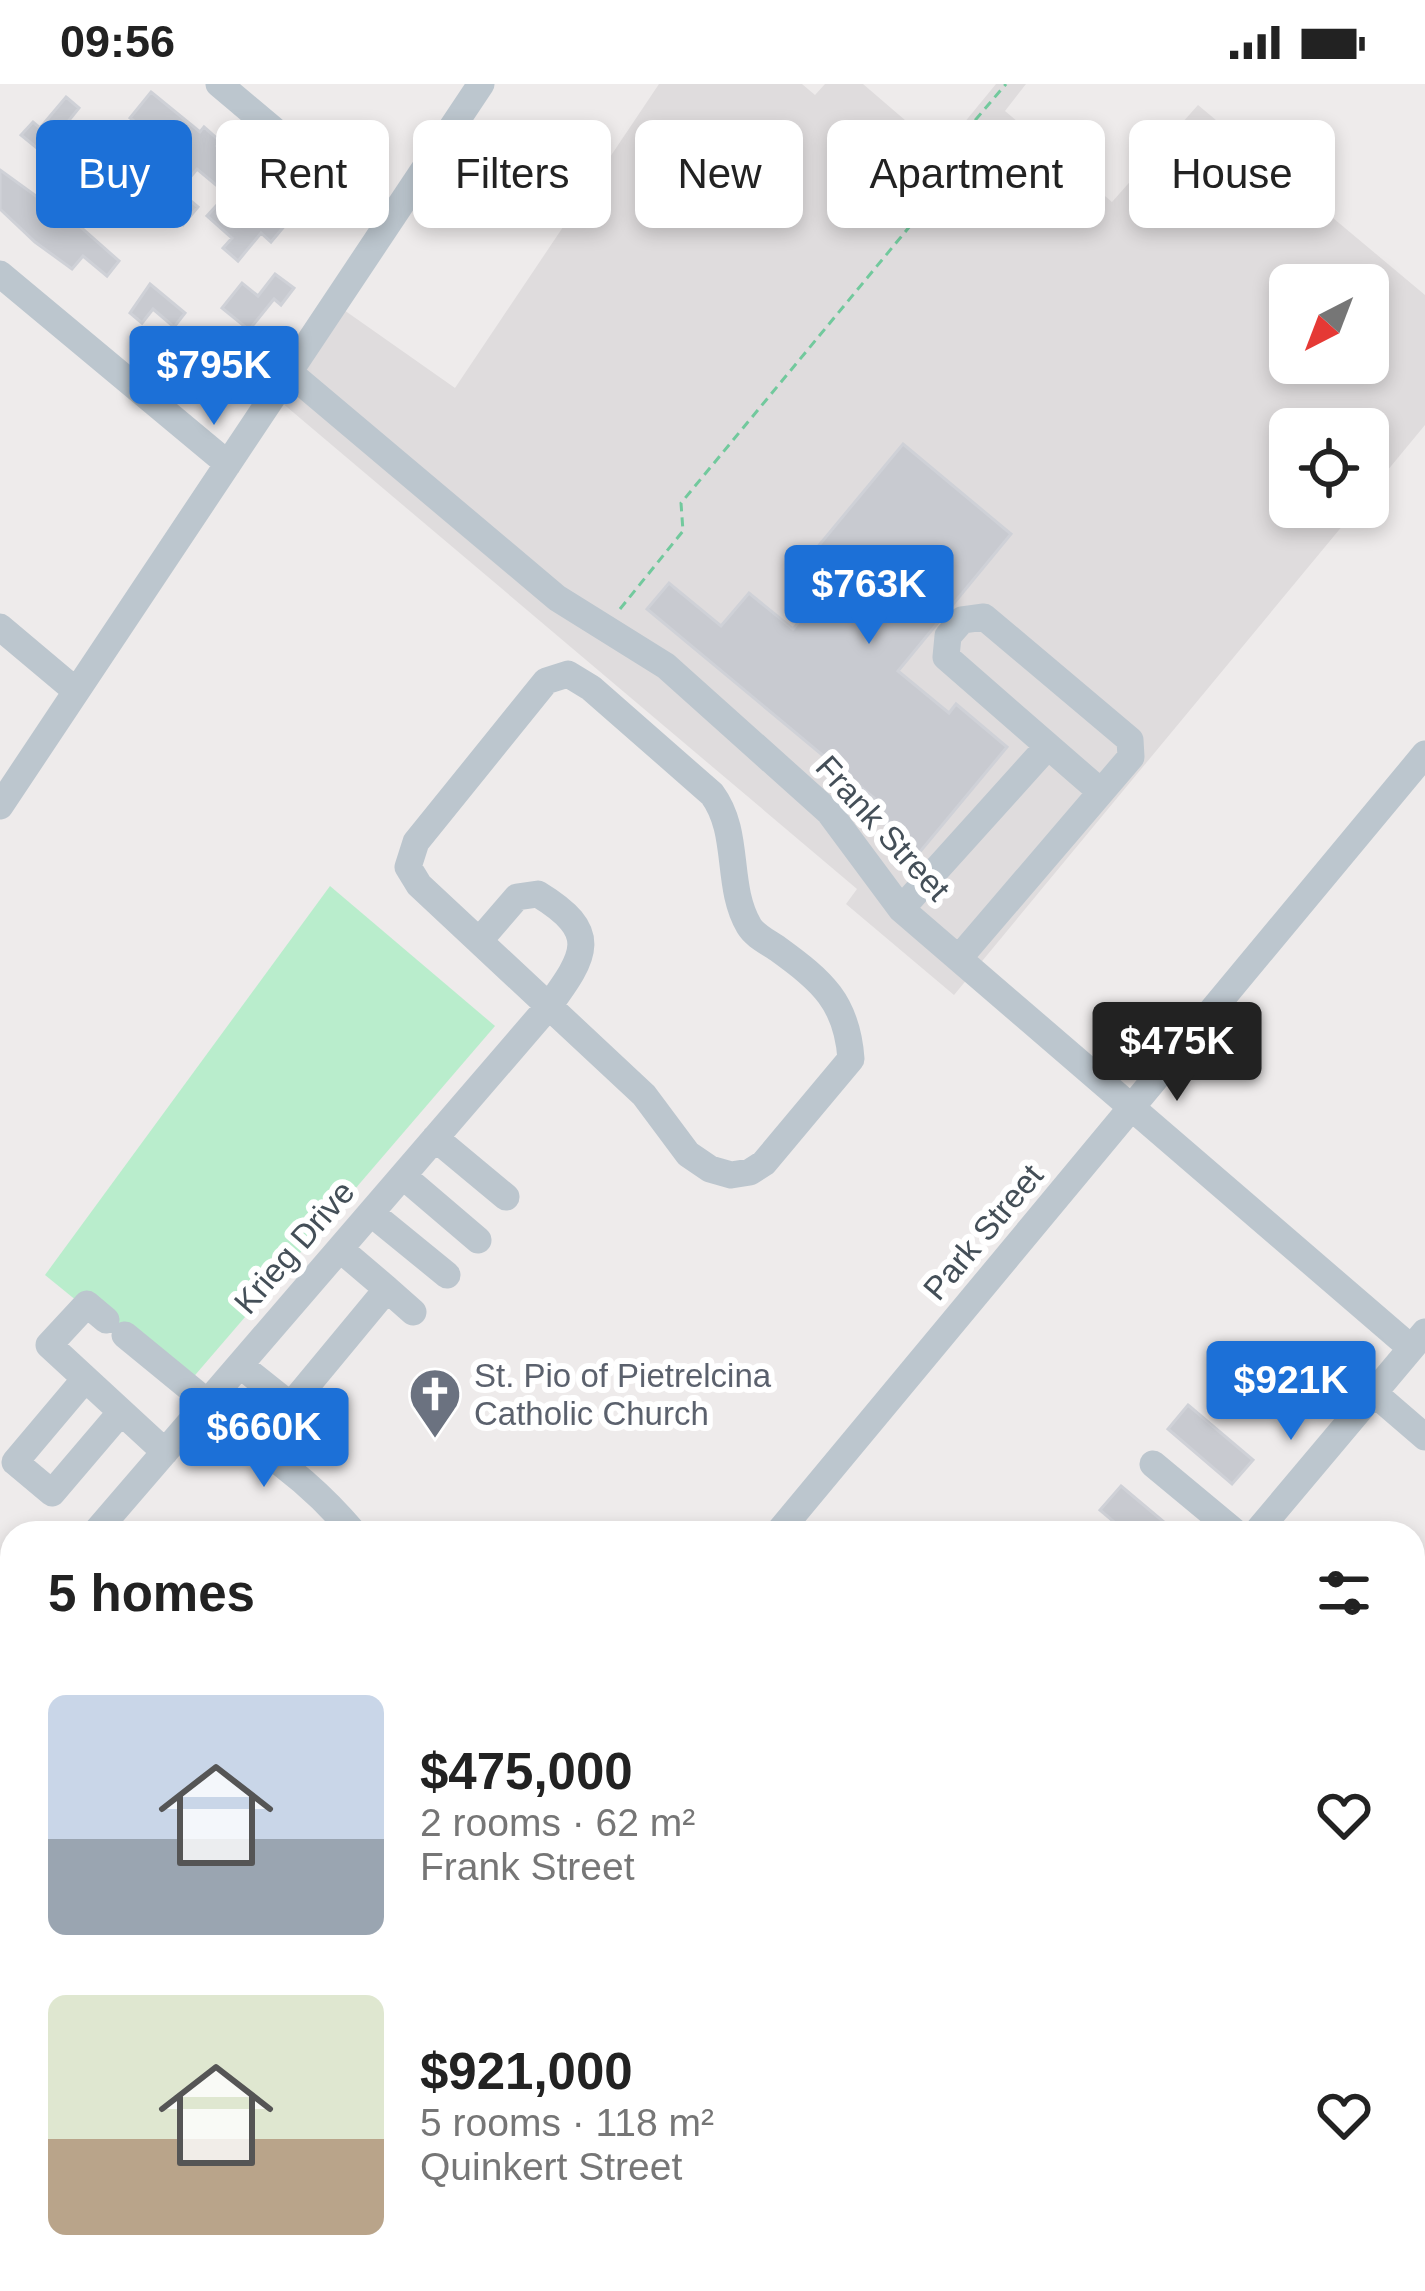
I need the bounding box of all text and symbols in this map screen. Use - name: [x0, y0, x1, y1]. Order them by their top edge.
- text: 09:56: [60, 16, 175, 67]
- chip: Buy: [36, 120, 192, 228]
- chip: Rent: [216, 120, 389, 228]
- chip: Filters: [413, 120, 611, 228]
- chip: New: [635, 120, 803, 228]
- chip: Apartment: [827, 120, 1105, 228]
- chip: House: [1129, 120, 1335, 228]
- north arrow: [1269, 264, 1389, 384]
- map controls: [1269, 264, 1389, 528]
- pin: $795K: [130, 326, 298, 428]
- text: $795K: [157, 343, 271, 386]
- button: locate: [1269, 408, 1389, 528]
- pin: $763K: [785, 545, 953, 647]
- text: $763K: [812, 562, 926, 605]
- street label: Frank Street: [809, 748, 957, 908]
- pin: $475K: [1093, 1002, 1261, 1104]
- text: $475K: [1120, 1019, 1234, 1062]
- street label: Park Street: [916, 1157, 1050, 1307]
- street label: Krieg Drive: [226, 1173, 362, 1321]
- pin: $921K: [1207, 1341, 1375, 1443]
- place label: St. Pio of Pietrelcina Catholic Church: [474, 1357, 772, 1432]
- text: $921K: [1234, 1358, 1348, 1401]
- church icon: St. Pio of Pietrelcina Catholic Church: [407, 1366, 463, 1440]
- pin: $660K: [180, 1388, 348, 1490]
- text: $660K: [207, 1405, 321, 1448]
- icon: filters: [1311, 1560, 1377, 1626]
- text: 5 homes: [48, 1565, 255, 1622]
- icon: home: [144, 1743, 288, 1887]
- text: $475,000: [420, 1743, 633, 1800]
- icon: heart: [1311, 1782, 1377, 1848]
- text: 2 rooms · 62 m²: [420, 1801, 695, 1844]
- text: Frank Street: [420, 1845, 635, 1888]
- icon: home: [144, 2043, 288, 2187]
- text: $921,000: [420, 2043, 633, 2100]
- icon: heart: [1311, 2082, 1377, 2148]
- text: 5 rooms · 118 m²: [420, 2101, 714, 2144]
- text: Quinkert Street: [420, 2145, 682, 2188]

